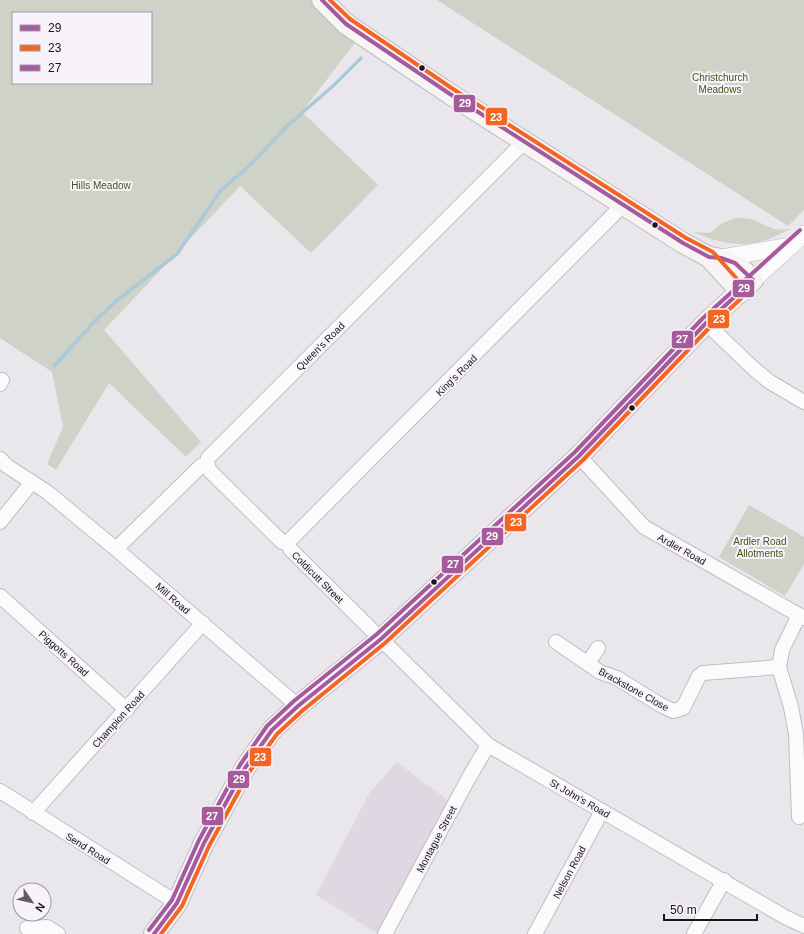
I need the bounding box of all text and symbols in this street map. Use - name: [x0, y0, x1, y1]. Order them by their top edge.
- legend: [12, 12, 152, 84]
- text: 29: [48, 21, 62, 35]
- text: 23: [48, 41, 62, 55]
- text: 27: [48, 61, 62, 75]
- unlabelled marker: [417, 63, 427, 73]
- park label: Christchurch Meadows: [692, 72, 748, 95]
- line badge: 29: [453, 94, 476, 113]
- text: 29: [459, 97, 471, 109]
- line badge: 23: [485, 107, 508, 126]
- text: 23: [490, 111, 502, 123]
- park label: Hills Meadow: [71, 180, 132, 191]
- unlabelled marker: [650, 220, 660, 230]
- line badge: 29: [732, 279, 755, 298]
- text: 29: [738, 282, 750, 294]
- line badge: 23: [707, 309, 730, 329]
- text: 23: [713, 313, 725, 325]
- street label: Queen's Road: [294, 320, 347, 373]
- line badge: 27: [671, 330, 694, 349]
- text: 27: [676, 333, 688, 345]
- street label: King's Road: [434, 353, 479, 398]
- unlabelled marker: [627, 403, 637, 413]
- line badge: 23: [504, 513, 527, 532]
- text: 23: [510, 516, 522, 528]
- line badge: 29: [481, 527, 504, 546]
- text: 29: [486, 530, 498, 542]
- street label: Ardler Road: [656, 532, 708, 567]
- park label: Ardler Road Allotments: [733, 536, 787, 559]
- street label: Coldicutt Street: [290, 549, 346, 606]
- line badge: 27: [441, 555, 464, 574]
- text: 27: [447, 558, 459, 570]
- unlabelled marker: [429, 577, 439, 587]
- street label: Mill Road: [153, 581, 192, 616]
- street label: Piggotts Road: [37, 628, 91, 678]
- street label: Brackstone Close: [597, 666, 671, 713]
- street label: Champion Road: [90, 689, 147, 750]
- line badge: 23: [249, 747, 272, 767]
- text: 23: [254, 751, 266, 763]
- line badge: 29: [227, 770, 250, 789]
- text: 29: [233, 773, 245, 785]
- street label: St John's Road: [548, 777, 612, 820]
- street label: Montague Street: [414, 804, 459, 874]
- line badge: 27: [201, 806, 224, 826]
- text: 27: [206, 810, 218, 822]
- street label: Send Road: [64, 830, 112, 866]
- street label: Nelson Road: [551, 844, 588, 900]
- north arrow: [12, 882, 52, 922]
- scale bar: [664, 896, 757, 922]
- text: N: [33, 901, 47, 914]
- text: 50 m: [670, 903, 697, 917]

